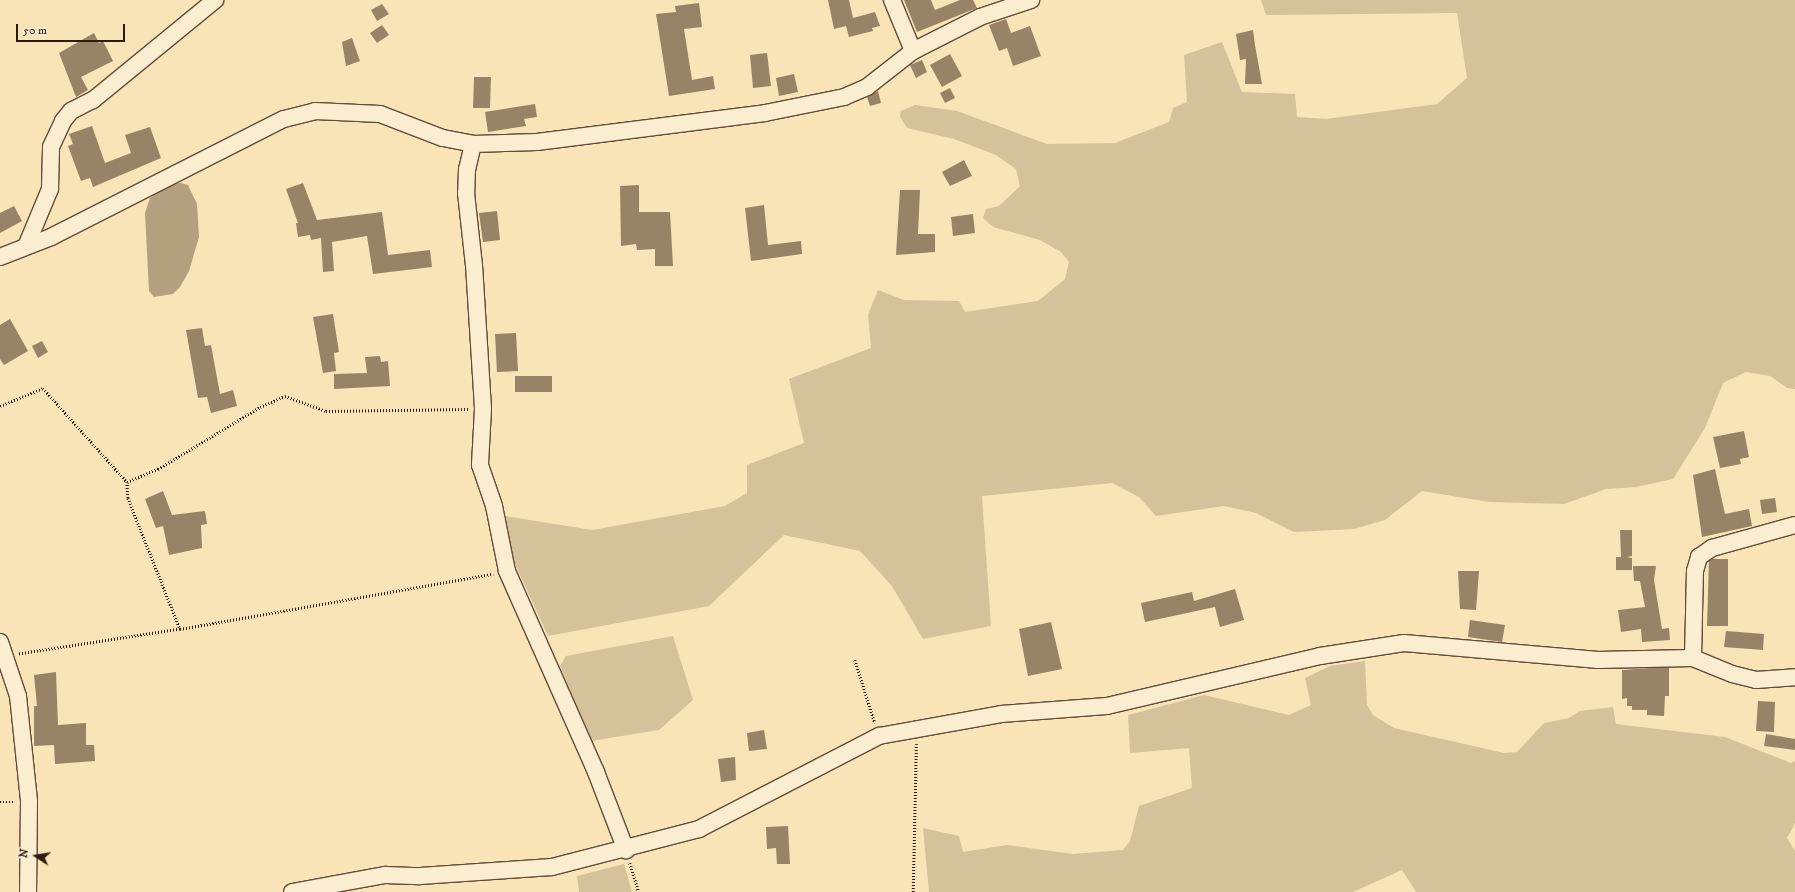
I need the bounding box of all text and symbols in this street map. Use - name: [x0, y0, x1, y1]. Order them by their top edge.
- scale bar: [18, 16, 127, 42]
- text: 50 m: [23, 23, 47, 38]
- north arrow: [16, 836, 56, 876]
- text: N: [16, 848, 32, 859]

